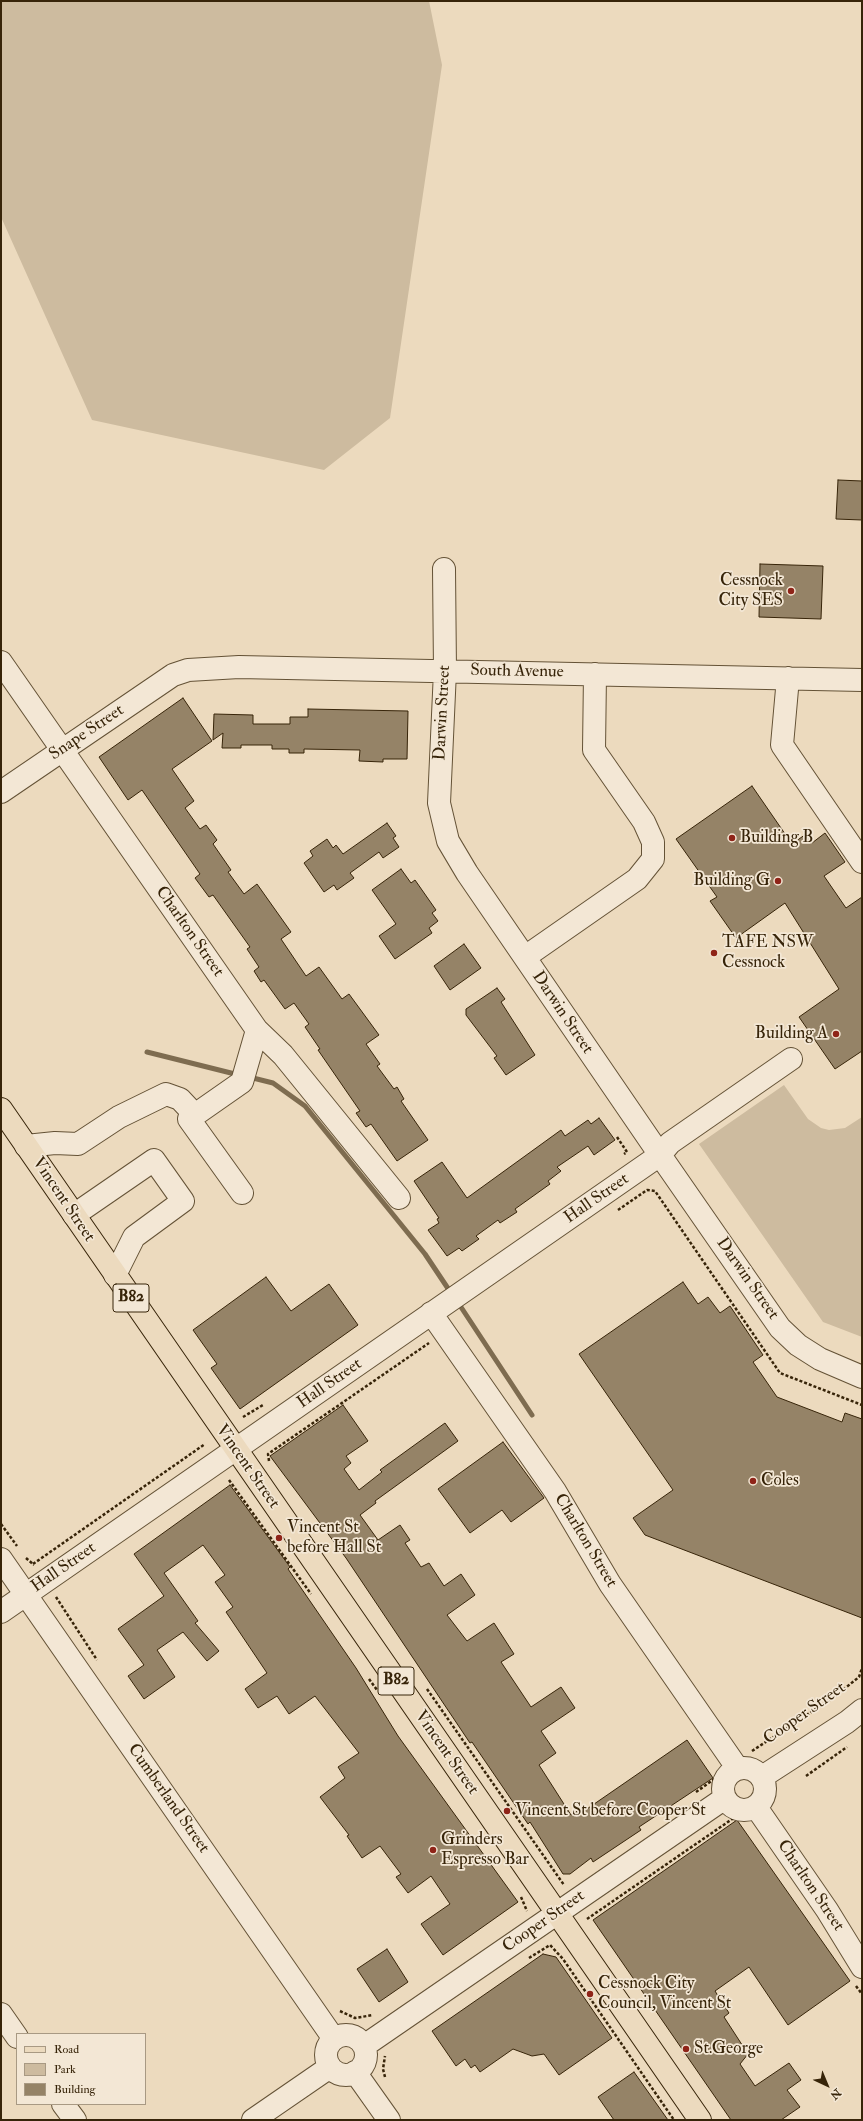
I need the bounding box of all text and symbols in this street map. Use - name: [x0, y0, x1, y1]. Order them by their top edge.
- place label: Cessnock City SES: [719, 571, 783, 611]
- marker: Cessnock City SES: [786, 586, 796, 596]
- street label: South Avenue: [470, 661, 564, 683]
- street label: Darwin Street: [430, 665, 456, 761]
- street label: Snape Street: [46, 701, 128, 765]
- place label: Building B: [740, 828, 813, 848]
- marker: Building B: [727, 833, 737, 843]
- place label: Building G: [693, 871, 770, 891]
- marker: Building G: [773, 876, 783, 886]
- street label: Charlton Street: [150, 883, 228, 981]
- place label: TAFE NSW Cessnock: [722, 933, 813, 973]
- marker: TAFE NSW Cessnock: [709, 948, 719, 958]
- street label: Darwin Street: [527, 968, 597, 1058]
- place label: Building A: [755, 1024, 828, 1044]
- marker: Building A: [831, 1029, 841, 1039]
- street label: Vincent Street: [27, 1154, 99, 1246]
- street label: Hall Street: [561, 1169, 633, 1229]
- street label: Darwin Street: [711, 1234, 783, 1324]
- road number: B82: [113, 1284, 149, 1312]
- street label: Hall Street: [294, 1354, 366, 1414]
- street label: Vincent Street: [211, 1421, 283, 1513]
- place label: Coles: [761, 1471, 799, 1491]
- marker: Coles: [748, 1476, 758, 1486]
- street label: Charlton Street: [549, 1490, 621, 1592]
- place label: Vincent St before Hall St: [287, 1518, 381, 1558]
- marker: Vincent St before Hall St: [274, 1533, 284, 1543]
- street label: Hall Street: [28, 1538, 100, 1598]
- road number: B82: [378, 1667, 414, 1695]
- street label: Cooper Street: [760, 1678, 850, 1750]
- street label: Vincent Street: [410, 1707, 482, 1799]
- street label: Cumberland Street: [123, 1740, 213, 1858]
- place label: Vincent St before Cooper St: [515, 1801, 706, 1821]
- marker: Vincent St before Cooper St: [502, 1806, 512, 1816]
- place label: Grinders Espresso Bar: [441, 1830, 529, 1870]
- street label: Charlton Street: [772, 1836, 848, 1936]
- marker: Grinders Espresso Bar: [428, 1845, 438, 1855]
- street label: Cooper Street: [499, 1886, 589, 1958]
- place label: Cessnock City Council, Vincent St: [598, 1974, 731, 2014]
- marker: Cessnock City Council, Vincent St: [585, 1989, 595, 1999]
- legend: [16, 2033, 146, 2105]
- place label: St.George: [694, 2039, 763, 2059]
- text: Road: [54, 2042, 79, 2057]
- marker: St.George: [681, 2044, 691, 2054]
- text: Park: [54, 2062, 76, 2077]
- north arrow: [807, 2065, 847, 2105]
- text: Building: [54, 2082, 95, 2097]
- text: N: [828, 2086, 844, 2102]

